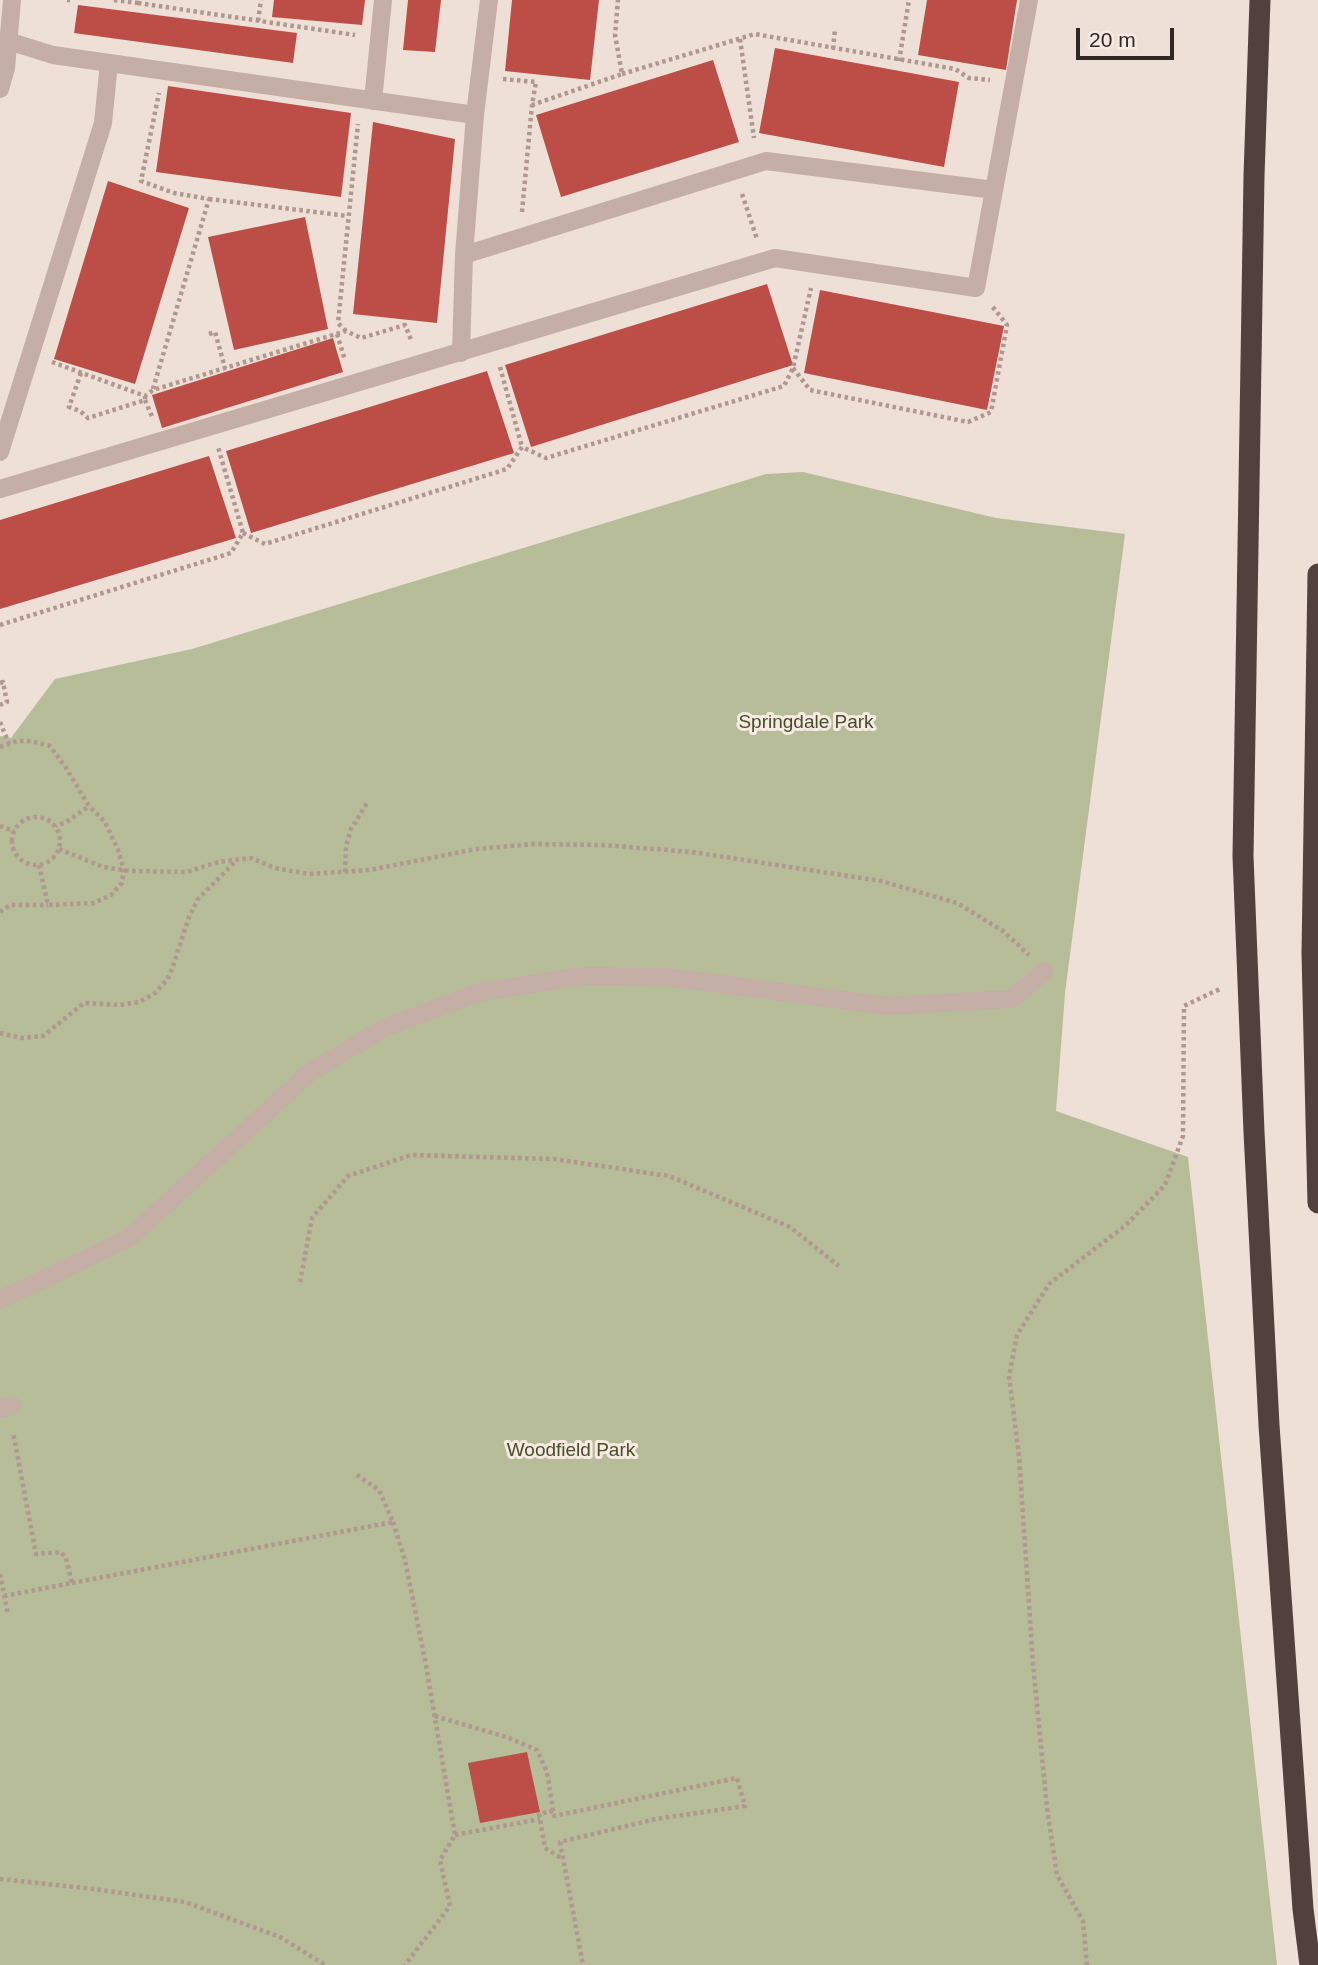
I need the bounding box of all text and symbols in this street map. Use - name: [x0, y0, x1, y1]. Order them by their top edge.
- scale bar: [1080, 14, 1178, 58]
- text: 20 m: [1089, 28, 1136, 51]
- park label: Springdale Park: [738, 712, 874, 734]
- park label: Woodfield Park: [507, 1440, 635, 1462]

